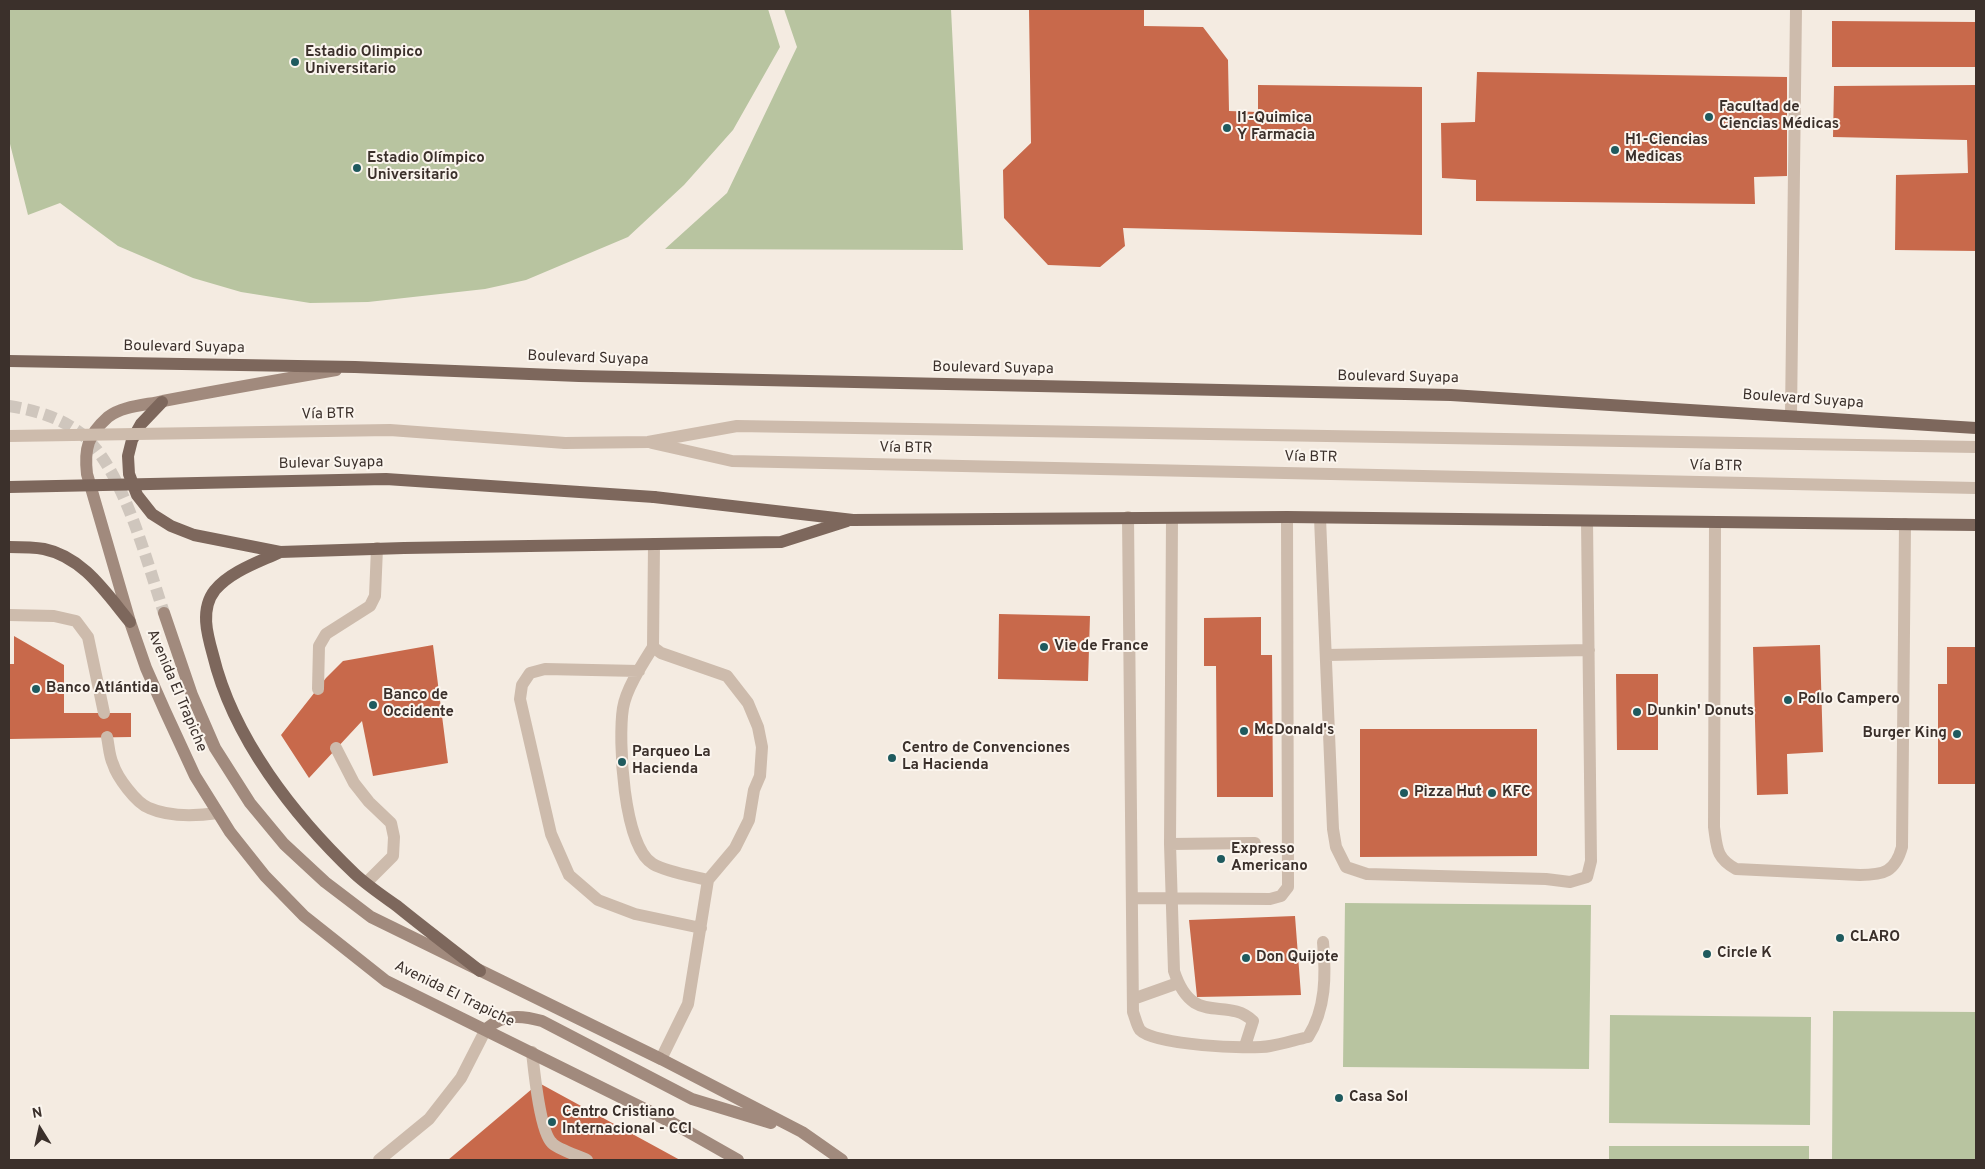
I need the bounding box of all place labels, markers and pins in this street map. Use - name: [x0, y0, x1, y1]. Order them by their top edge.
- place label: Estadio Olimpico Universitario: [305, 44, 423, 79]
- marker: Estadio Olimpico Universitario: [289, 56, 301, 68]
- place label: Facultad de Ciencias Médicas: [1719, 99, 1839, 134]
- place label: I1-Quimica Y Farmacia: [1237, 110, 1315, 145]
- marker: Facultad de Ciencias Médicas: [1703, 111, 1715, 123]
- marker: I1-Quimica Y Farmacia: [1221, 122, 1233, 134]
- place label: H1-Ciencias Medicas: [1625, 132, 1708, 167]
- marker: H1-Ciencias Medicas: [1609, 144, 1621, 156]
- place label: Estadio Olímpico Universitario: [367, 150, 485, 185]
- marker: Estadio Olímpico Universitario: [351, 162, 363, 174]
- place label: Vie de France: [1054, 638, 1149, 656]
- marker: Vie de France: [1038, 641, 1050, 653]
- place label: Banco Atlántida: [46, 680, 159, 698]
- marker: Banco Atlántida: [30, 683, 42, 695]
- place label: Banco de Occidente: [383, 687, 454, 722]
- place label: Pollo Campero: [1798, 691, 1900, 709]
- marker: Pollo Campero: [1782, 694, 1794, 706]
- marker: Banco de Occidente: [367, 699, 379, 711]
- place label: Dunkin' Donuts: [1647, 703, 1754, 721]
- marker: Dunkin' Donuts: [1631, 706, 1643, 718]
- place label: McDonald's: [1254, 722, 1334, 740]
- marker: McDonald's: [1238, 725, 1250, 737]
- place label: Burger King: [1862, 725, 1947, 743]
- marker: Burger King: [1951, 728, 1963, 740]
- place label: Centro de Convenciones La Hacienda: [902, 740, 1070, 775]
- place label: Parqueo La Hacienda: [632, 744, 711, 779]
- marker: Centro de Convenciones La Hacienda: [886, 752, 898, 764]
- marker: Parqueo La Hacienda: [616, 756, 628, 768]
- place label: Pizza Hut: [1414, 784, 1482, 802]
- place label: KFC: [1502, 784, 1531, 802]
- marker: Pizza Hut: [1398, 787, 1410, 799]
- marker: KFC: [1486, 787, 1498, 799]
- place label: Expresso Americano: [1231, 841, 1308, 876]
- marker: Expresso Americano: [1215, 853, 1227, 865]
- place label: CLARO: [1850, 929, 1900, 947]
- marker: CLARO: [1834, 932, 1846, 944]
- place label: Circle K: [1717, 945, 1772, 963]
- marker: Circle K: [1701, 948, 1713, 960]
- place label: Don Quijote: [1256, 949, 1339, 967]
- marker: Don Quijote: [1240, 952, 1252, 964]
- place label: Casa Sol: [1349, 1089, 1408, 1107]
- marker: Casa Sol: [1333, 1092, 1345, 1104]
- place label: Centro Cristiano Internacional - CCI: [562, 1104, 692, 1139]
- marker: Centro Cristiano Internacional - CCI: [546, 1116, 558, 1128]

